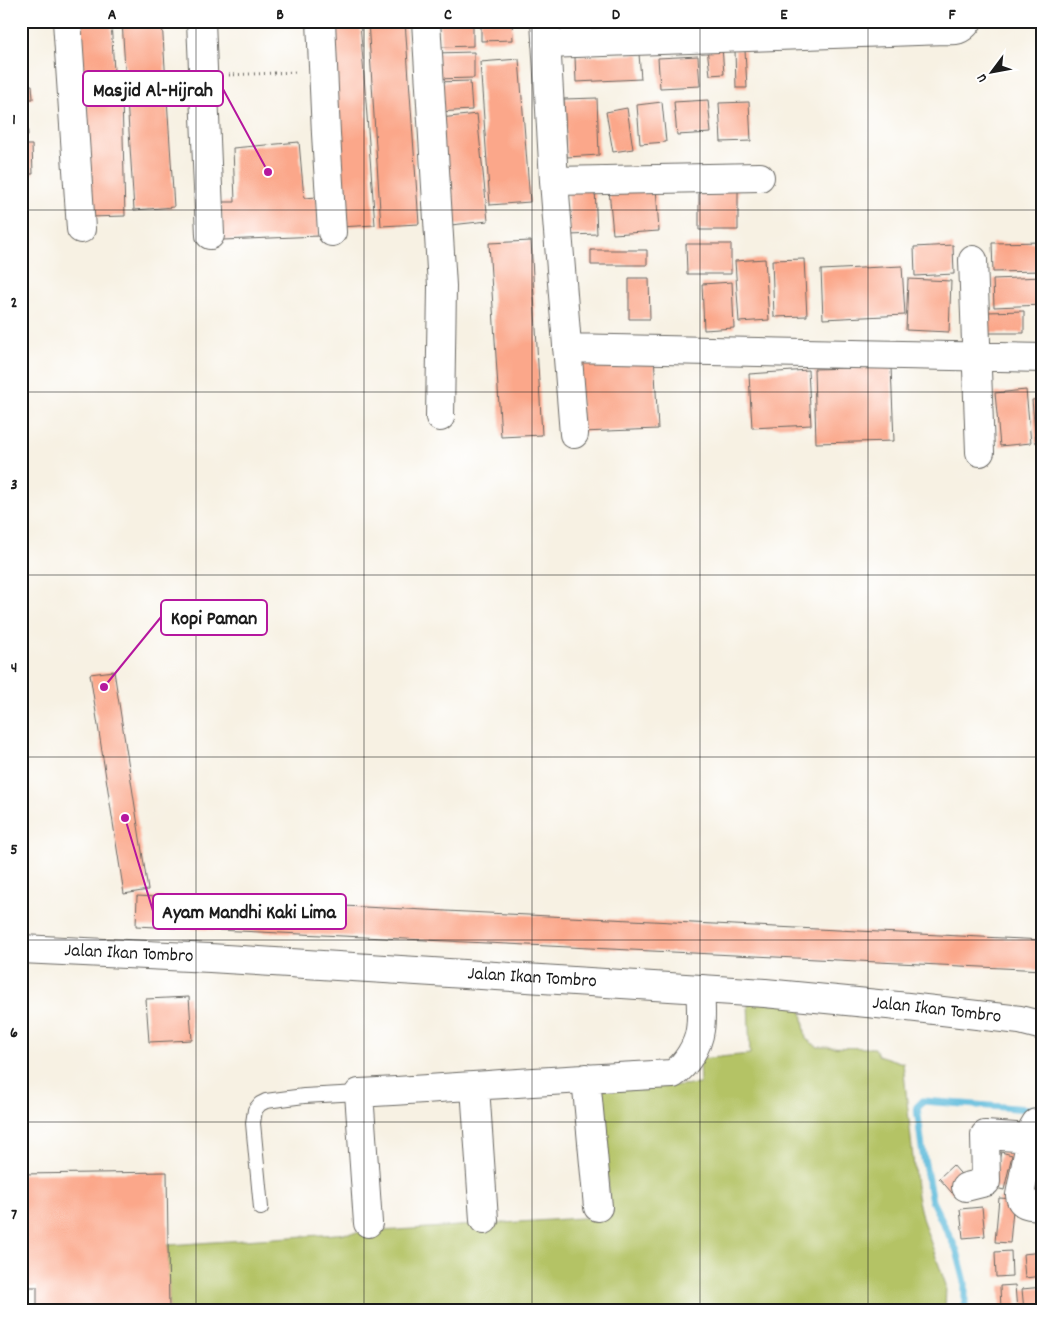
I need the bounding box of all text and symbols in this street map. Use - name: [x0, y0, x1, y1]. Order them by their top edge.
- text: A: [108, 4, 117, 27]
- text: B: [276, 4, 284, 27]
- text: C: [444, 4, 452, 27]
- text: D: [612, 4, 621, 27]
- text: E: [780, 4, 788, 27]
- text: F: [948, 4, 956, 27]
- north arrow: [966, 48, 1016, 98]
- text: U: [972, 69, 993, 86]
- callout: Masjid Al-Hijrah: [83, 71, 223, 106]
- text: Masjid Al-Hijrah: [93, 78, 213, 106]
- text: 1: [12, 109, 16, 132]
- text: 2: [11, 292, 18, 315]
- text: 3: [10, 474, 18, 497]
- callout: Kopi Paman: [161, 600, 267, 635]
- text: Kopi Paman: [171, 606, 257, 634]
- text: 4: [11, 657, 17, 680]
- text: 5: [10, 839, 18, 862]
- callout: Ayam Mandhi Kaki Lima: [153, 894, 346, 929]
- text: Ayam Mandhi Kaki Lima: [162, 900, 337, 928]
- street label: Jalan Ikan Tombro: [64, 938, 194, 971]
- street label: Jalan Ikan Tombro: [467, 961, 598, 996]
- street label: Jalan Ikan Tombro: [871, 990, 1003, 1031]
- text: 6: [10, 1022, 18, 1045]
- text: 7: [11, 1204, 17, 1227]

